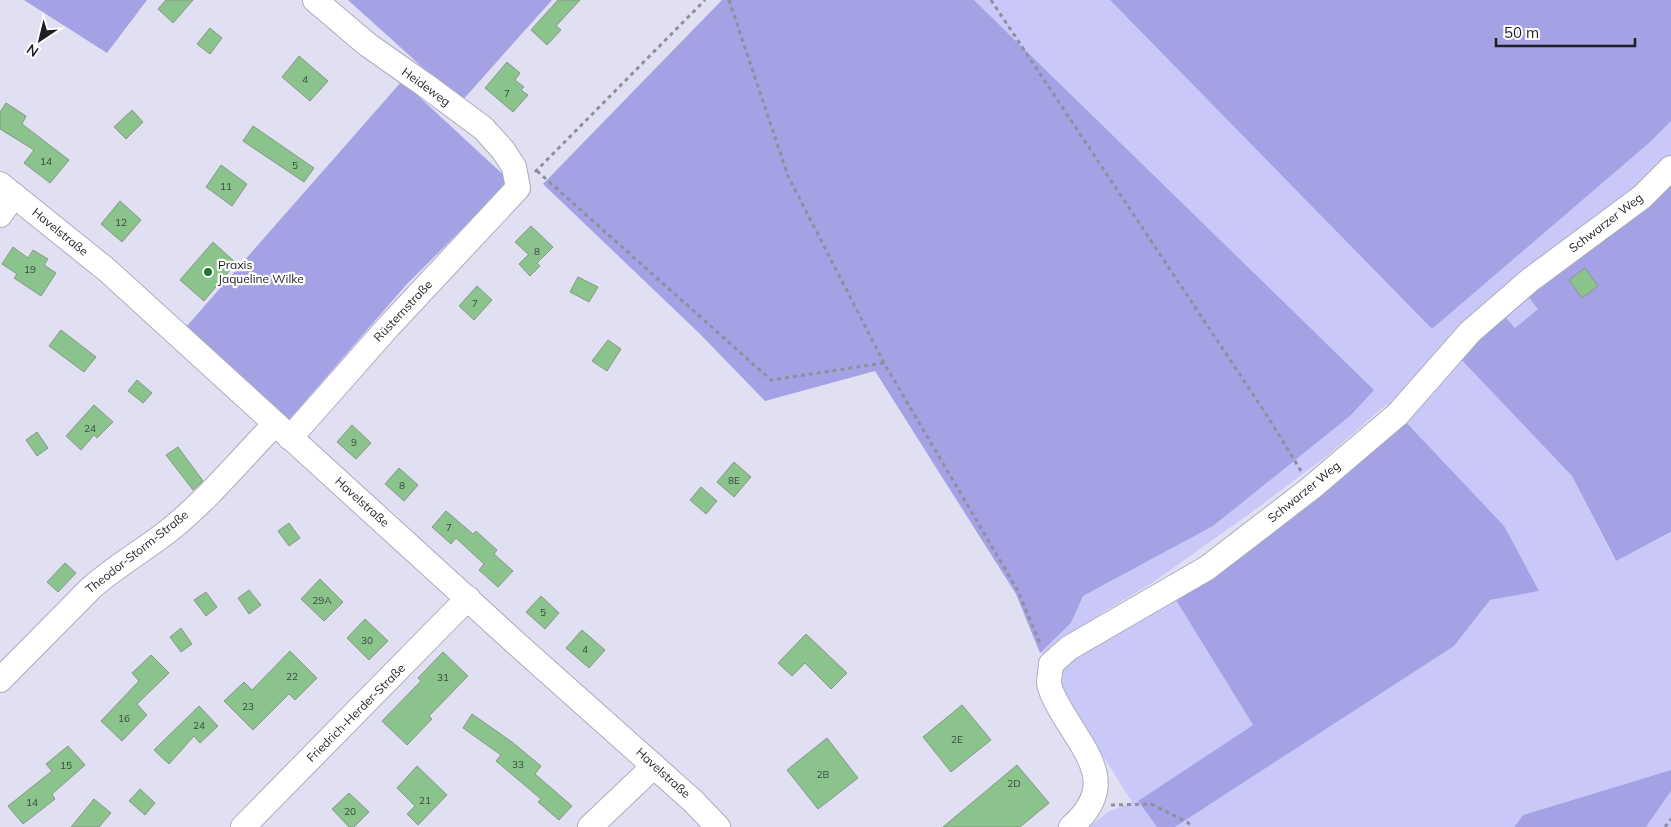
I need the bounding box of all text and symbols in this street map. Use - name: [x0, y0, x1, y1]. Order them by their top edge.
- north arrow: [15, 15, 65, 65]
- scale bar: [1496, 15, 1635, 47]
- text: 50 m: [1504, 23, 1539, 42]
- text: N: [23, 40, 42, 61]
- street label: Heideweg: [399, 64, 453, 109]
- house number: 4: [302, 73, 308, 86]
- house number: 7: [504, 87, 510, 100]
- house number: 14: [40, 155, 52, 168]
- house number: 5: [292, 159, 298, 172]
- house number: 11: [220, 180, 232, 193]
- street label: Schwarzer Weg: [1566, 190, 1646, 255]
- street label: Havelstraße: [29, 204, 91, 259]
- house number: 12: [115, 216, 127, 229]
- house number: 8: [534, 245, 540, 258]
- place label: Praxis Jaqueline Wilke: [218, 257, 304, 286]
- house number: 19: [24, 263, 36, 276]
- marker: Praxis Jaqueline Wilke: [202, 266, 214, 278]
- street label: Rüsternstraße: [370, 277, 435, 345]
- house number: 7: [472, 297, 478, 310]
- house number: 24: [84, 422, 96, 435]
- house number: 9: [351, 436, 357, 449]
- street label: Schwarzer Weg: [1264, 458, 1343, 525]
- street label: Havelstraße: [332, 473, 393, 530]
- house number: 8E: [728, 474, 740, 487]
- house number: 8: [399, 479, 405, 492]
- street label: Theodor-Storm-Straße: [82, 507, 191, 596]
- house number: 7: [446, 521, 452, 534]
- house number: 29A: [312, 594, 332, 607]
- house number: 5: [540, 606, 546, 619]
- house number: 30: [361, 634, 373, 647]
- house number: 4: [582, 643, 588, 656]
- street label: Friedrich-Herder-Straße: [303, 660, 408, 765]
- house number: 22: [286, 670, 298, 683]
- house number: 31: [437, 671, 449, 684]
- house number: 23: [242, 700, 254, 713]
- house number: 16: [118, 712, 130, 725]
- house number: 24: [193, 719, 205, 732]
- house number: 2E: [951, 733, 963, 746]
- street label: Havelstraße: [633, 744, 694, 801]
- house number: 33: [512, 758, 524, 771]
- house number: 15: [60, 759, 72, 772]
- house number: 2B: [817, 768, 830, 781]
- house number: 2D: [1007, 777, 1021, 790]
- house number: 21: [419, 794, 431, 807]
- house number: 14: [26, 796, 38, 809]
- house number: 20: [344, 805, 356, 818]

